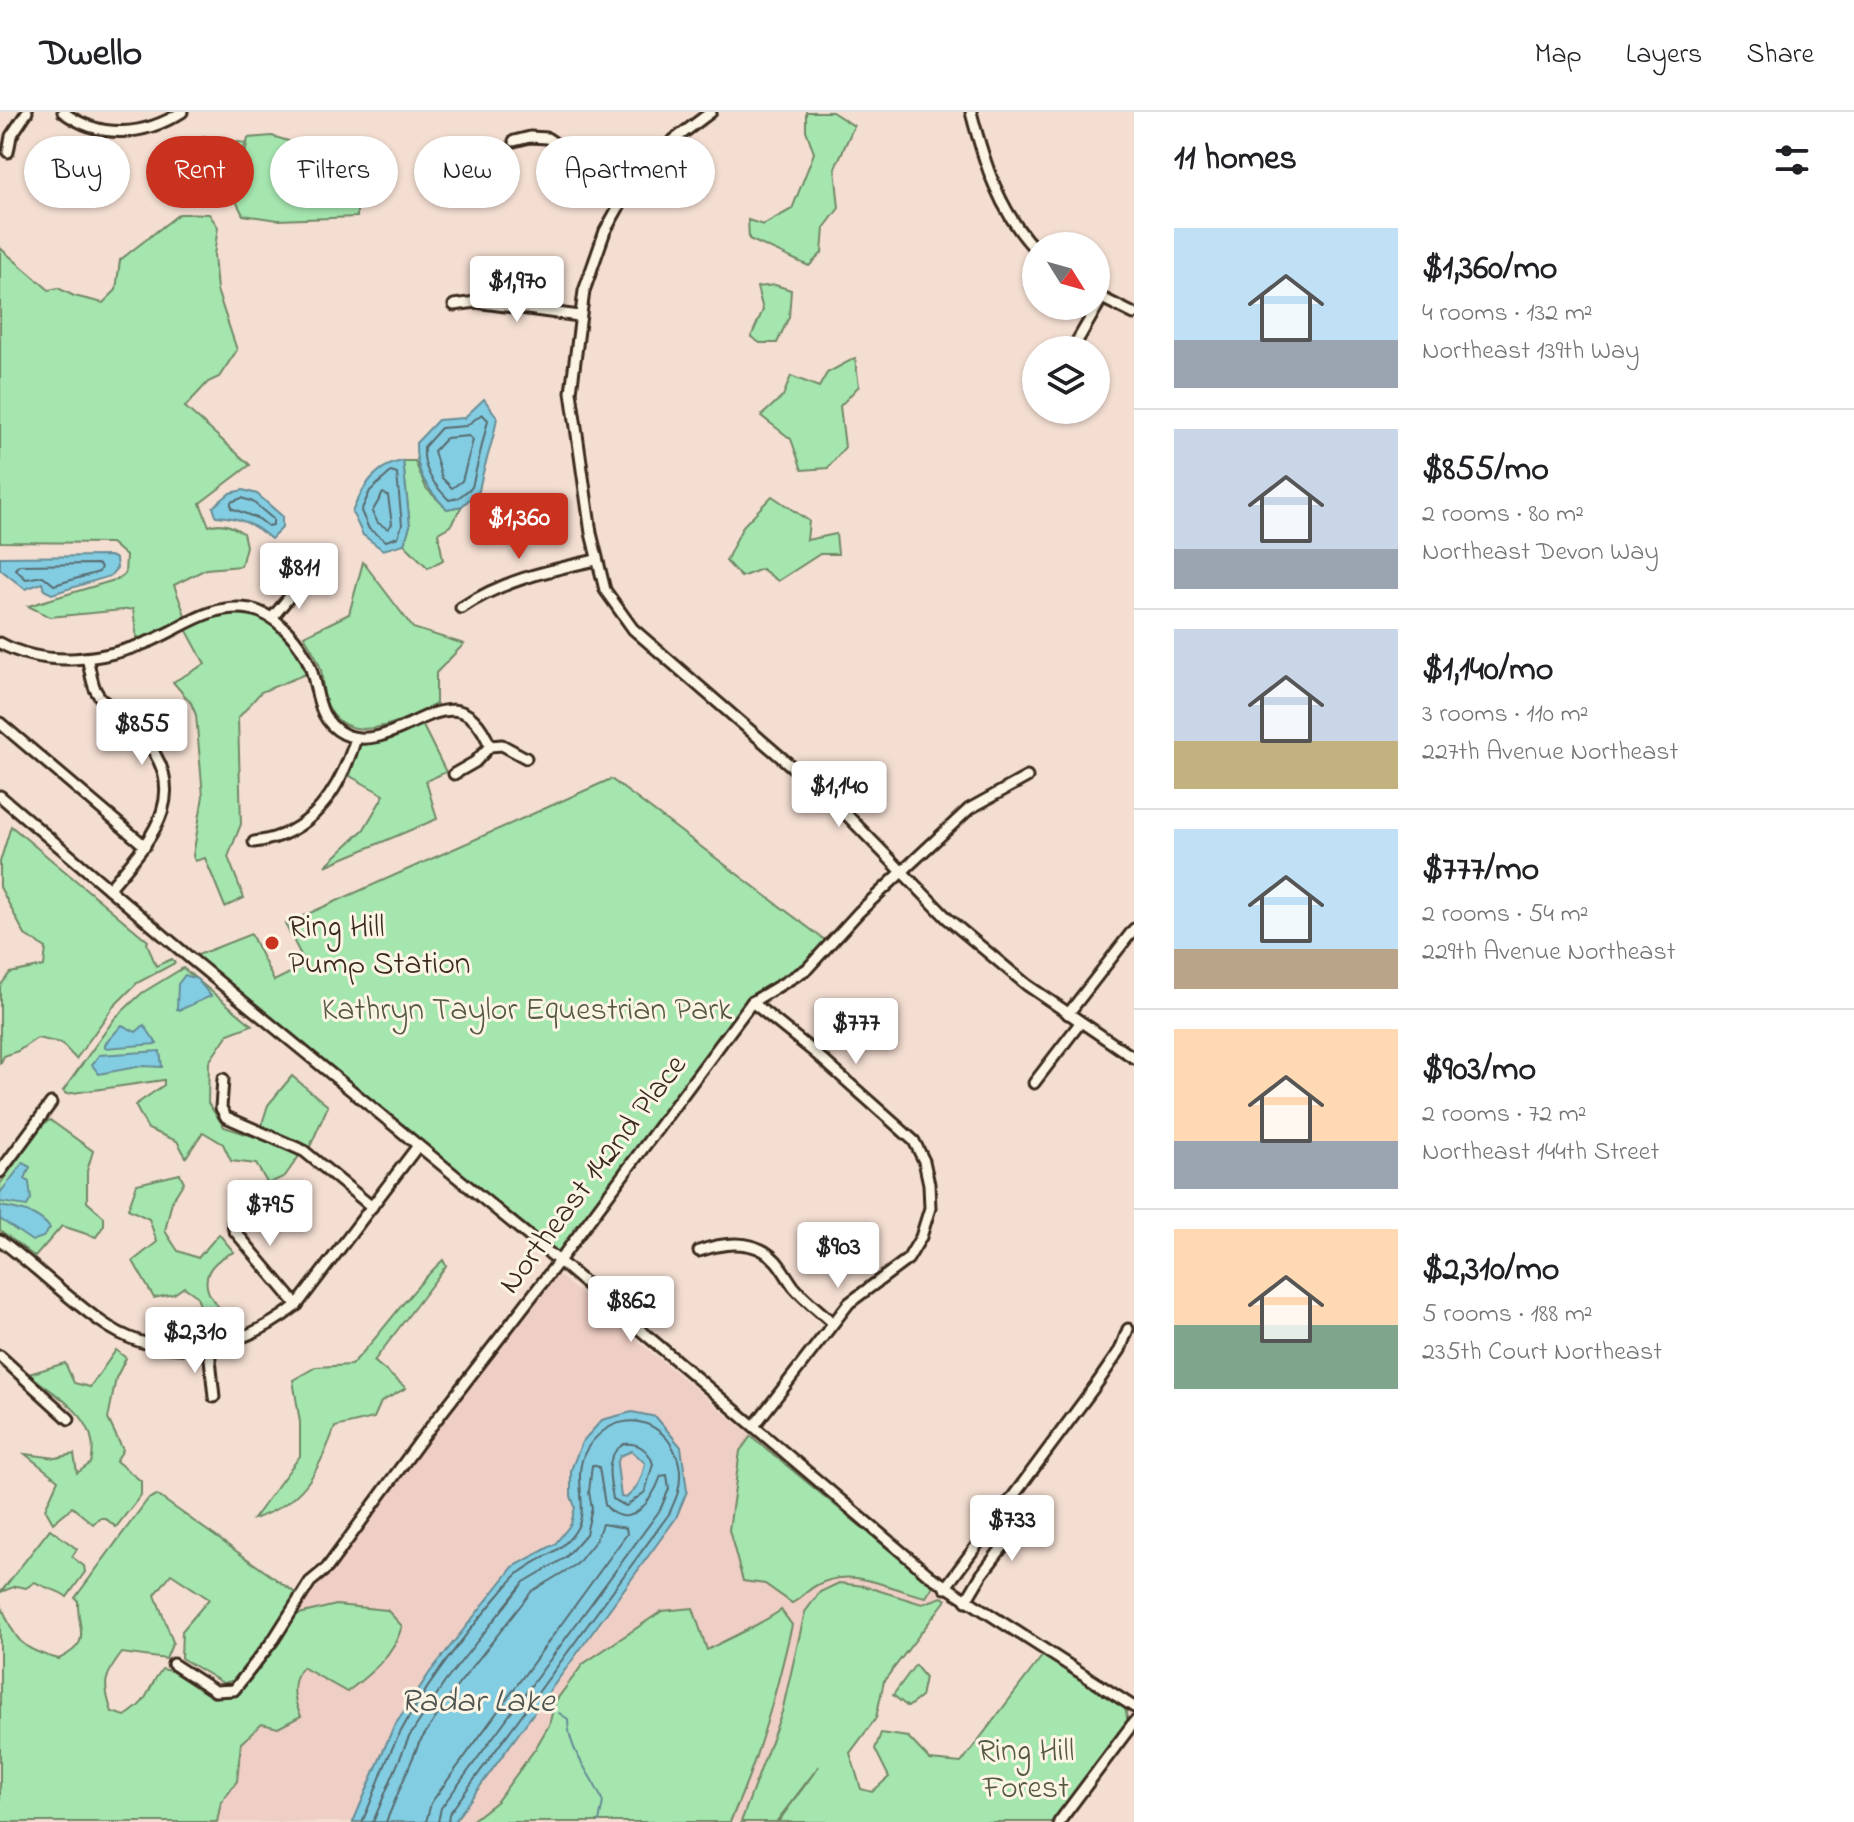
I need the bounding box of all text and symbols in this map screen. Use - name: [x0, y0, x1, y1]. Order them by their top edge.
- text: Dwello: [40, 27, 142, 83]
- text: Map: [1534, 35, 1582, 76]
- text: Layers: [1626, 35, 1702, 76]
- text: Share: [1746, 35, 1814, 76]
- text: 11 homes: [1174, 135, 1297, 185]
- chip: Buy: [24, 136, 130, 208]
- chip: Rent: [146, 136, 254, 208]
- chip: Filters: [270, 136, 398, 208]
- chip: New: [414, 136, 520, 208]
- chip: Apartment: [536, 136, 715, 208]
- icon: filters: [1770, 138, 1814, 182]
- north arrow: [1022, 232, 1110, 320]
- map controls: [1022, 232, 1110, 424]
- text: $1,360/mo: [1422, 245, 1558, 295]
- pin: $1,970: [452, 256, 582, 324]
- icon: home: [1238, 260, 1334, 356]
- text: $1,970: [488, 263, 546, 301]
- text: 4 rooms · 132 m²: [1422, 295, 1593, 333]
- text: Northeast 139th Way: [1422, 333, 1639, 371]
- button: layers: [1022, 336, 1110, 424]
- text: $855/mo: [1422, 446, 1549, 496]
- icon: home: [1238, 461, 1334, 557]
- pin: $1,360: [454, 493, 584, 561]
- text: 2 rooms · 80 m²: [1422, 496, 1584, 534]
- text: $1,360: [488, 500, 550, 538]
- text: Northeast Devon Way: [1422, 534, 1659, 572]
- pin: $811: [252, 543, 346, 611]
- text: $811: [278, 550, 320, 588]
- text: $1,140/mo: [1422, 646, 1553, 696]
- icon: home: [1238, 661, 1334, 757]
- text: 3 rooms · 110 m²: [1422, 696, 1588, 734]
- pin: $855: [95, 699, 189, 767]
- text: $855: [114, 706, 170, 744]
- text: 227th Avenue Northeast: [1422, 734, 1678, 772]
- pin: $1,140: [774, 761, 904, 829]
- text: $1,140: [810, 768, 868, 806]
- text: $777/mo: [1422, 846, 1539, 896]
- icon: home: [1238, 861, 1334, 957]
- text: 2 rooms · 54 m²: [1422, 896, 1588, 934]
- place label: Ring Hill Pump Station: [288, 905, 471, 989]
- marker: Ring Hill Pump Station: [263, 934, 281, 952]
- text: 229th Avenue Northeast: [1422, 934, 1675, 972]
- park label: Kathryn Taylor Equestrian Park: [322, 988, 733, 1035]
- pin: $777: [809, 998, 903, 1066]
- text: $777: [832, 1005, 880, 1043]
- street label: Northeast 142nd Place: [488, 1045, 700, 1305]
- text: $903/mo: [1422, 1046, 1536, 1096]
- icon: home: [1238, 1061, 1334, 1157]
- text: 2 rooms · 72 m²: [1422, 1096, 1587, 1134]
- text: Northeast 144th Street: [1422, 1134, 1659, 1172]
- pin: $795: [223, 1180, 317, 1248]
- text: $795: [245, 1187, 295, 1225]
- pin: $903: [791, 1222, 885, 1290]
- text: $903: [815, 1229, 861, 1267]
- text: $2,310/mo: [1422, 1246, 1559, 1296]
- icon: home: [1238, 1261, 1334, 1357]
- pin: $862: [584, 1276, 678, 1344]
- text: $862: [606, 1283, 656, 1321]
- text: 5 rooms · 188 m²: [1422, 1296, 1593, 1334]
- pin: $2,310: [130, 1307, 260, 1375]
- text: $2,310: [163, 1314, 227, 1352]
- text: 235th Court Northeast: [1422, 1334, 1662, 1372]
- pin: $733: [965, 1495, 1059, 1563]
- text: $733: [988, 1502, 1036, 1540]
- water label: Radar Lake: [400, 1678, 556, 1728]
- park label: Ring Hill Forest: [978, 1729, 1074, 1813]

